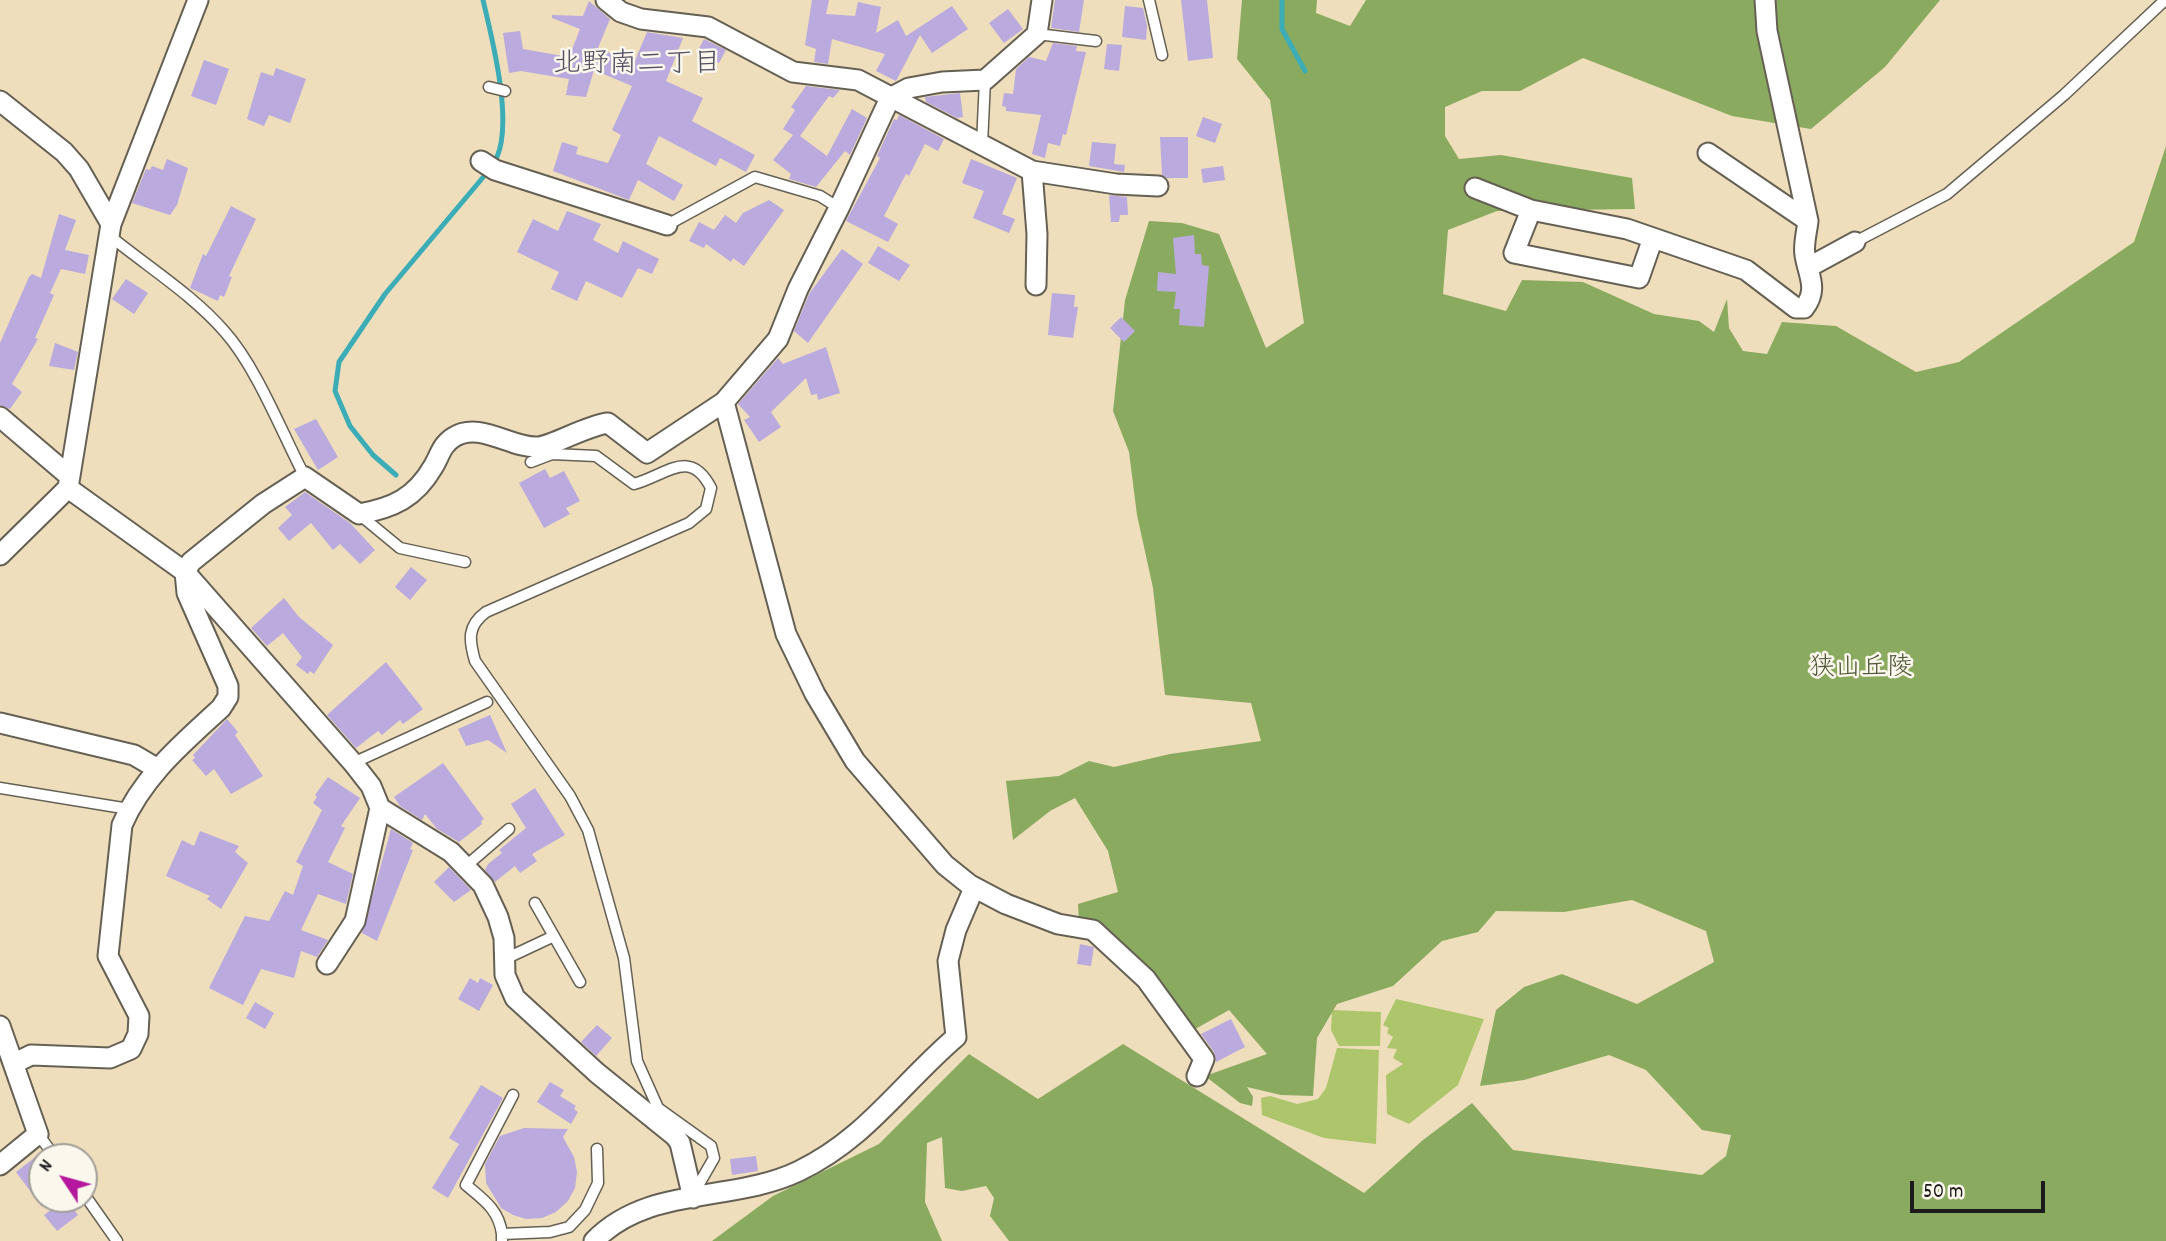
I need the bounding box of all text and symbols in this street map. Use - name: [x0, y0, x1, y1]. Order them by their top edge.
- district label: 北野南二丁目: [553, 50, 721, 84]
- park label: 狭山丘陵: [1809, 654, 1913, 686]
- north arrow: [28, 1143, 98, 1213]
- text: N: [34, 1155, 61, 1178]
- scale bar: [1914, 1168, 2049, 1212]
- text: 50 m: [1923, 1178, 1963, 1208]

